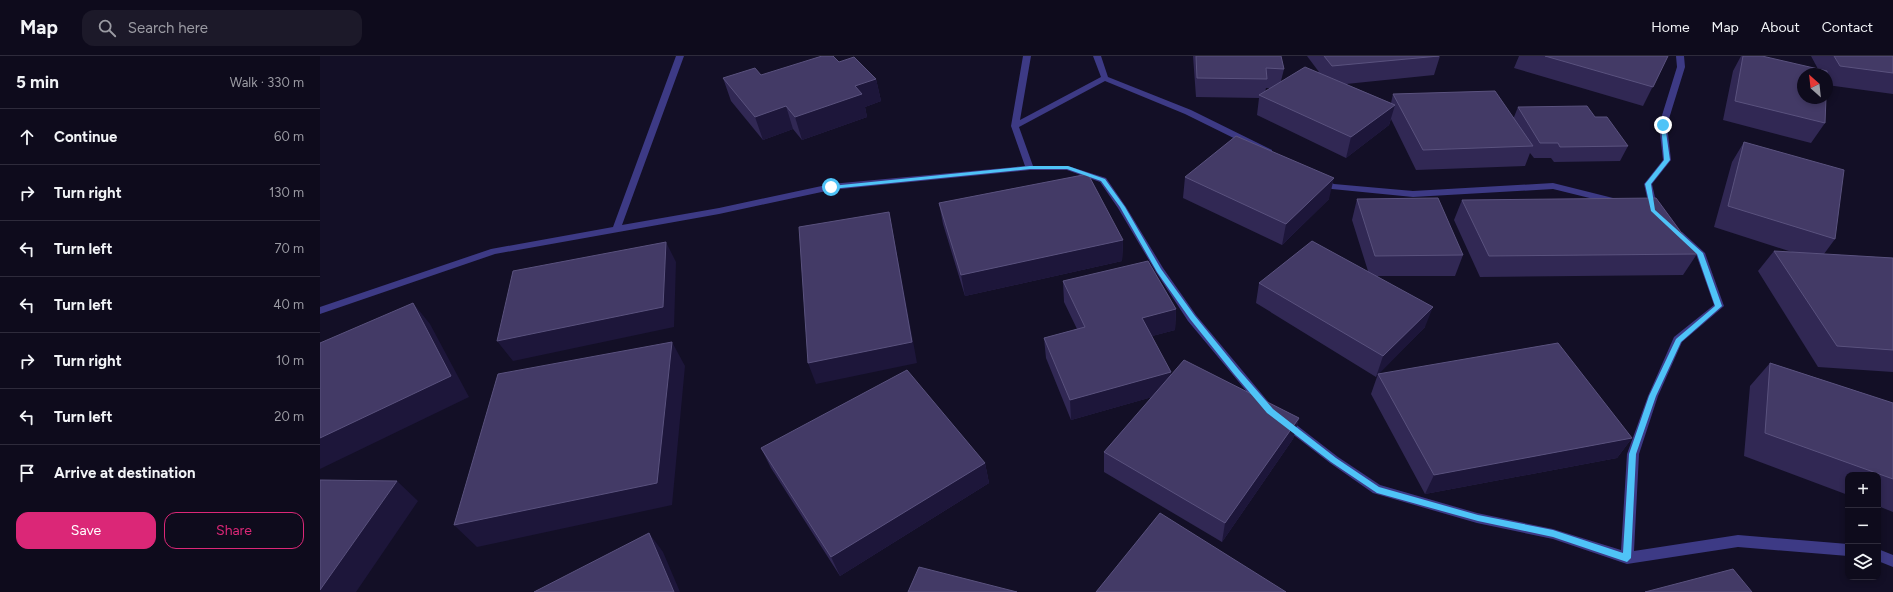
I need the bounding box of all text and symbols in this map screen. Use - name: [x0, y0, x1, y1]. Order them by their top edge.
- search box: [82, 10, 362, 46]
- text: Map: [20, 16, 58, 39]
- icon: search: [96, 17, 118, 39]
- text: Search here: [128, 19, 208, 37]
- text: Home: [1651, 19, 1690, 36]
- text: Map: [1712, 19, 1739, 36]
- text: About: [1761, 19, 1800, 36]
- text: Contact: [1822, 19, 1873, 36]
- north arrow: [1797, 68, 1833, 104]
- text: 5 min: [16, 72, 59, 92]
- text: Walk · 330 m: [230, 75, 304, 90]
- route end: [1654, 116, 1672, 134]
- icon: ahead: [16, 126, 38, 148]
- text: Continue: [54, 128, 117, 146]
- text: 60 m: [274, 129, 304, 144]
- route start: [822, 178, 840, 196]
- icon: right: [16, 182, 38, 204]
- text: Turn right: [54, 184, 122, 202]
- text: 130 m: [269, 185, 304, 200]
- icon: left: [16, 238, 38, 260]
- text: Turn left: [54, 240, 112, 258]
- text: 70 m: [274, 241, 304, 256]
- icon: left: [16, 294, 38, 316]
- text: Turn left: [54, 296, 112, 314]
- text: 40 m: [273, 297, 304, 312]
- icon: right: [16, 350, 38, 372]
- text: Turn right: [54, 352, 122, 370]
- text: 10 m: [276, 353, 304, 368]
- icon: left: [16, 406, 38, 428]
- text: Turn left: [54, 408, 112, 426]
- text: 20 m: [274, 409, 304, 424]
- icon: arrive: [16, 462, 38, 484]
- text: Arrive at destination: [54, 464, 195, 482]
- map controls: [1845, 472, 1881, 580]
- button: +: [1845, 472, 1881, 508]
- button: −: [1845, 508, 1881, 544]
- button: Save: [16, 512, 156, 549]
- button: Share: [164, 512, 304, 549]
- button: layers: [1845, 544, 1881, 580]

